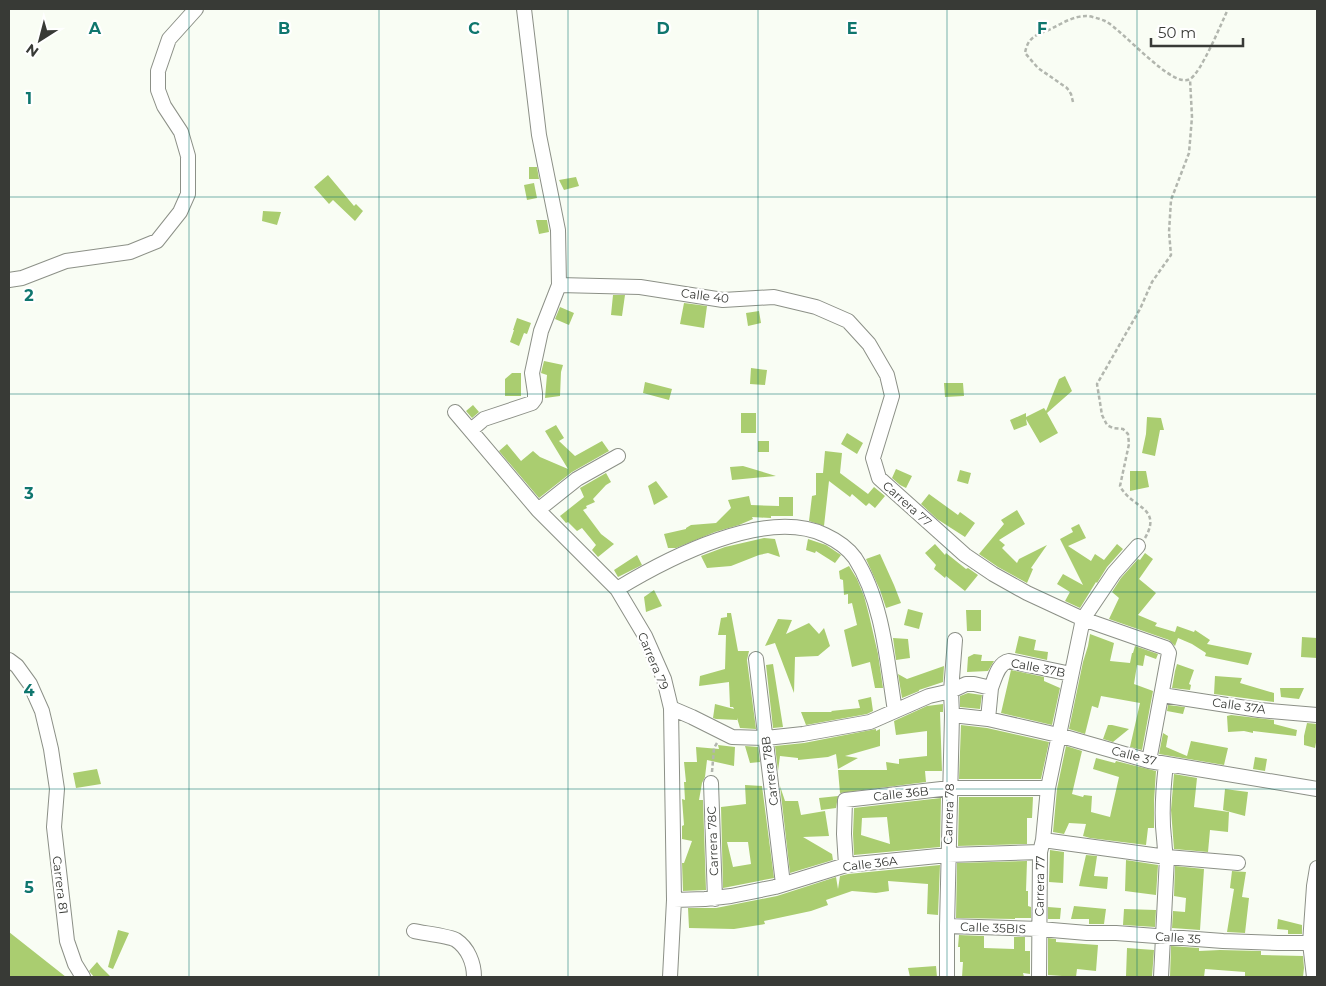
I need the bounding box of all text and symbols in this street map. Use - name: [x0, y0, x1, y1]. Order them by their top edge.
- north arrow: [15, 15, 65, 65]
- scale bar: [1151, 15, 1244, 47]
- text: A: [88, 19, 102, 38]
- text: B: [278, 19, 290, 38]
- text: C: [468, 19, 480, 38]
- text: D: [656, 19, 670, 38]
- text: E: [847, 19, 857, 38]
- text: F: [1037, 19, 1047, 38]
- text: 50 m: [1158, 23, 1196, 42]
- text: N: [22, 40, 42, 61]
- text: 1: [26, 89, 32, 108]
- street label: Calle 40: [680, 285, 730, 306]
- text: 2: [24, 286, 34, 305]
- street label: Carrera 77: [880, 478, 935, 530]
- text: 3: [23, 484, 34, 503]
- street label: Carrera 79: [635, 630, 672, 692]
- street label: Calle 37B: [1010, 655, 1067, 680]
- text: 4: [23, 681, 35, 700]
- street label: Calle 37A: [1211, 694, 1267, 717]
- street label: Carrera 78B: [758, 735, 781, 807]
- street label: Calle 37: [1110, 743, 1158, 768]
- street label: Calle 36B: [873, 783, 929, 804]
- street label: Carrera 78: [940, 783, 957, 845]
- street label: Carrera 78C: [704, 805, 721, 876]
- street label: Calle 36A: [842, 853, 899, 874]
- street label: Carrera 81: [49, 855, 72, 915]
- street label: Carrera 77: [1031, 855, 1048, 917]
- text: 5: [24, 878, 34, 897]
- street label: Calle 35BIS: [960, 919, 1026, 936]
- street label: Calle 35: [1155, 928, 1202, 947]

